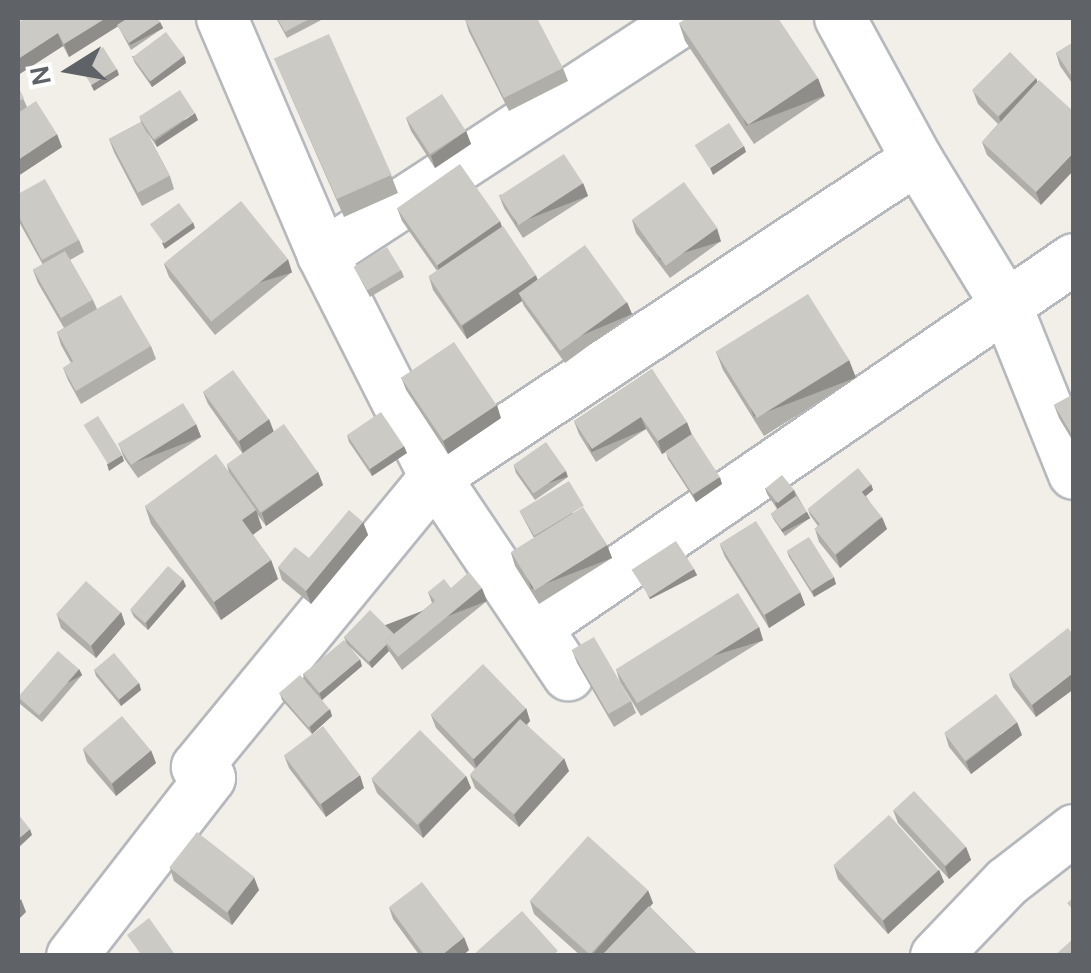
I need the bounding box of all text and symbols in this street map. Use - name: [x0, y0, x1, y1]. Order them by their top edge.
- north arrow: [20, 20, 120, 120]
- text: N: [22, 63, 58, 89]

